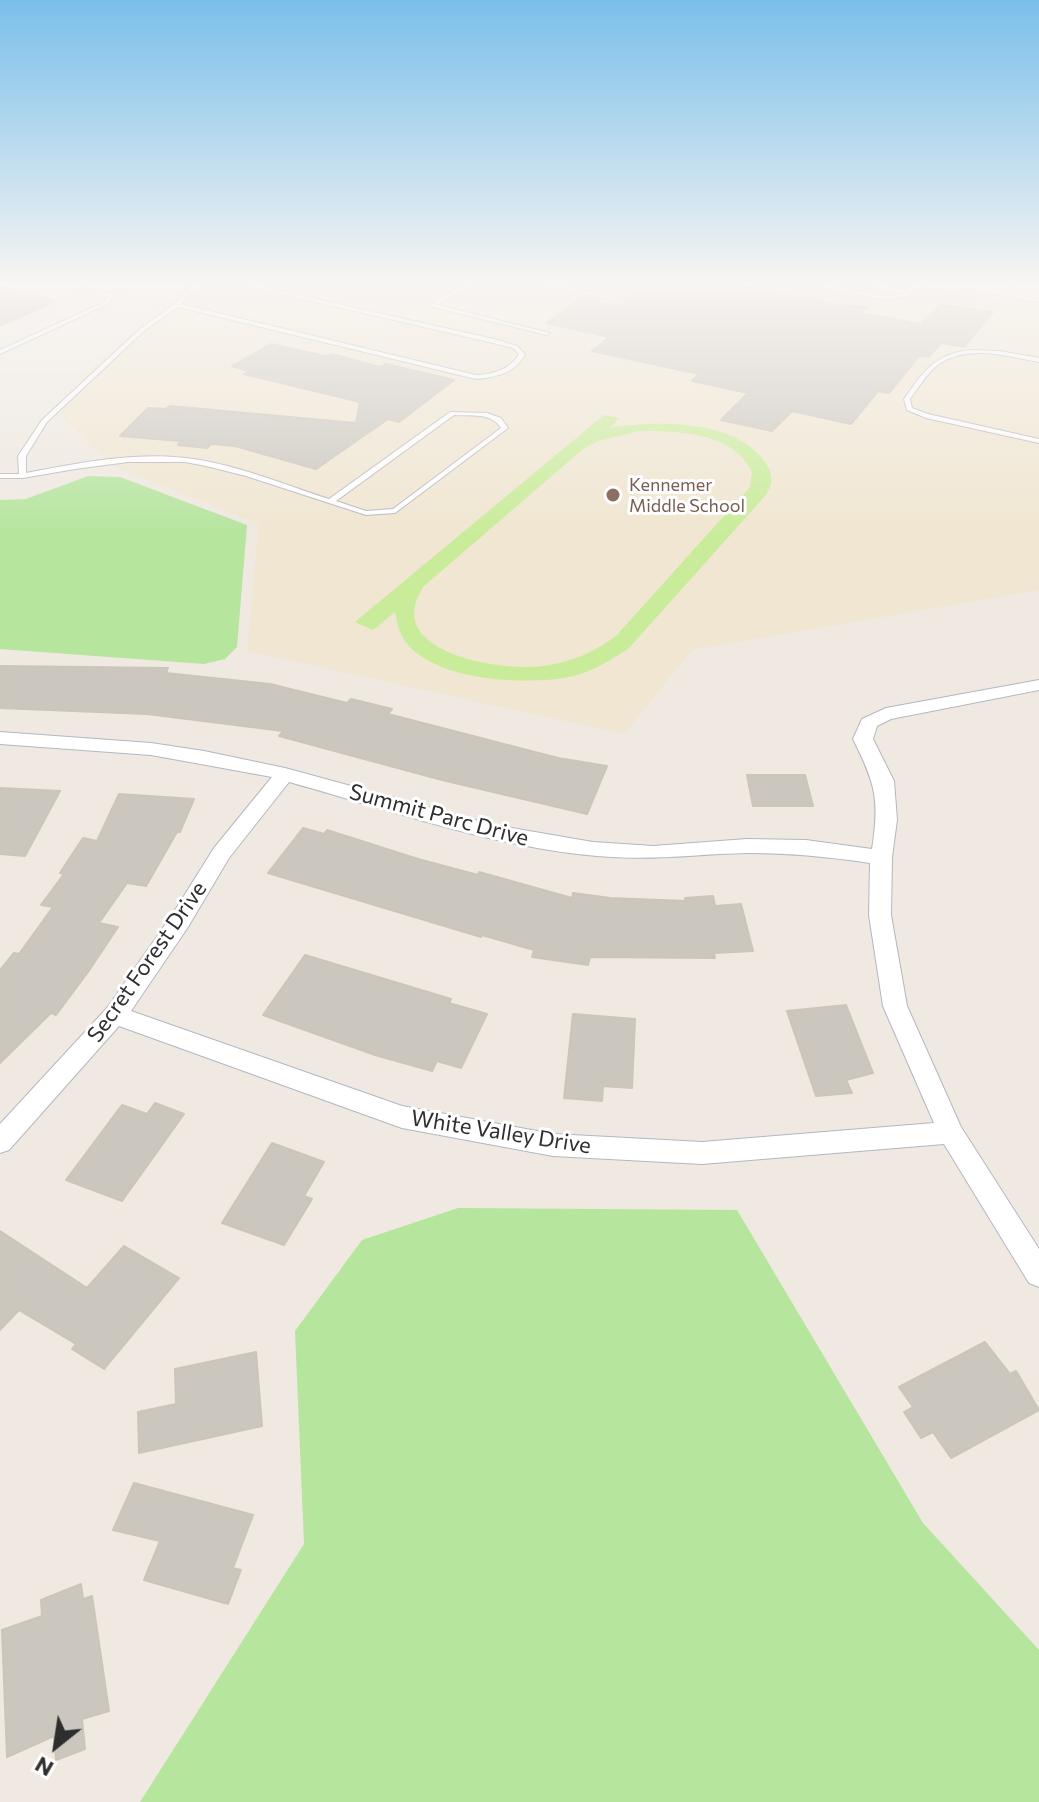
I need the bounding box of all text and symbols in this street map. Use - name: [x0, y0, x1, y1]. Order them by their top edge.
- place label: Kennemer Middle School: [629, 474, 745, 516]
- marker: Kennemer Middle School: [604, 486, 622, 504]
- street label: Summit Parc Drive: [347, 778, 531, 852]
- street label: Secret Forest Drive: [82, 877, 212, 1047]
- street label: White Valley Drive: [409, 1105, 593, 1159]
- north arrow: [16, 1706, 96, 1786]
- text: N: [30, 1751, 58, 1783]

